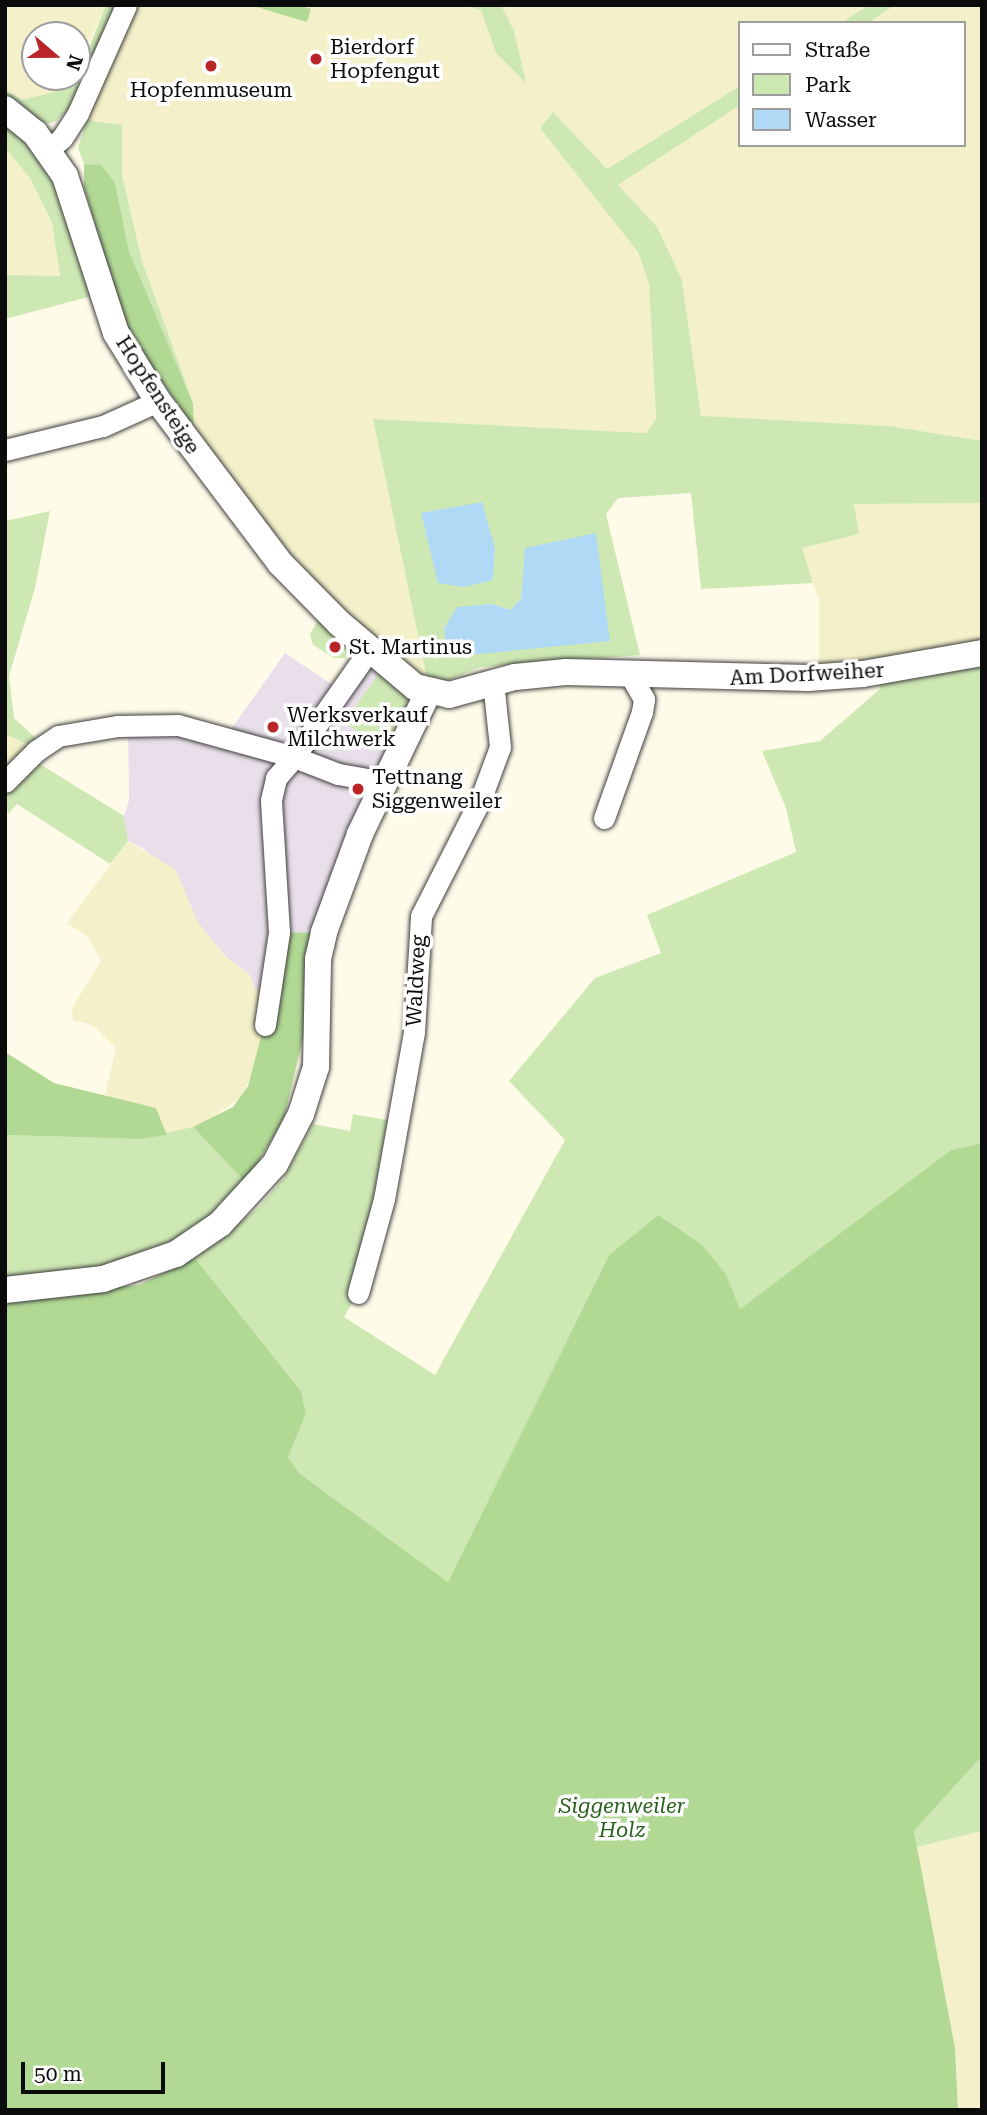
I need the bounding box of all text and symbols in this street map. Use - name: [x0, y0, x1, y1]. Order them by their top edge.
- north arrow: [21, 21, 91, 91]
- legend: [738, 21, 966, 147]
- place label: Bierdorf Hopfengut: [330, 34, 440, 84]
- text: Straße: [805, 38, 870, 62]
- marker: Bierdorf Hopfengut: [308, 51, 324, 67]
- text: N: [61, 52, 88, 73]
- marker: Hopfenmuseum: [203, 58, 219, 74]
- text: Park: [805, 73, 851, 97]
- place label: Hopfenmuseum: [130, 77, 292, 103]
- text: Wasser: [805, 108, 877, 132]
- street label: Hopfensteige: [110, 331, 206, 459]
- place label: St. Martinus: [349, 634, 472, 660]
- marker: St. Martinus: [327, 639, 343, 655]
- street label: Am Dorfweiher: [729, 657, 885, 691]
- place label: Werksverkauf Milchwerk: [287, 702, 427, 752]
- marker: Werksverkauf Milchwerk: [265, 719, 281, 735]
- place label: Tettnang Siggenweiler: [372, 764, 502, 814]
- marker: Tettnang Siggenweiler: [350, 781, 366, 797]
- street label: Waldweg: [401, 934, 431, 1028]
- park label: Siggenweiler Holz: [559, 1793, 685, 1843]
- scale bar: [24, 2048, 168, 2092]
- text: 50 m: [34, 2062, 82, 2086]

